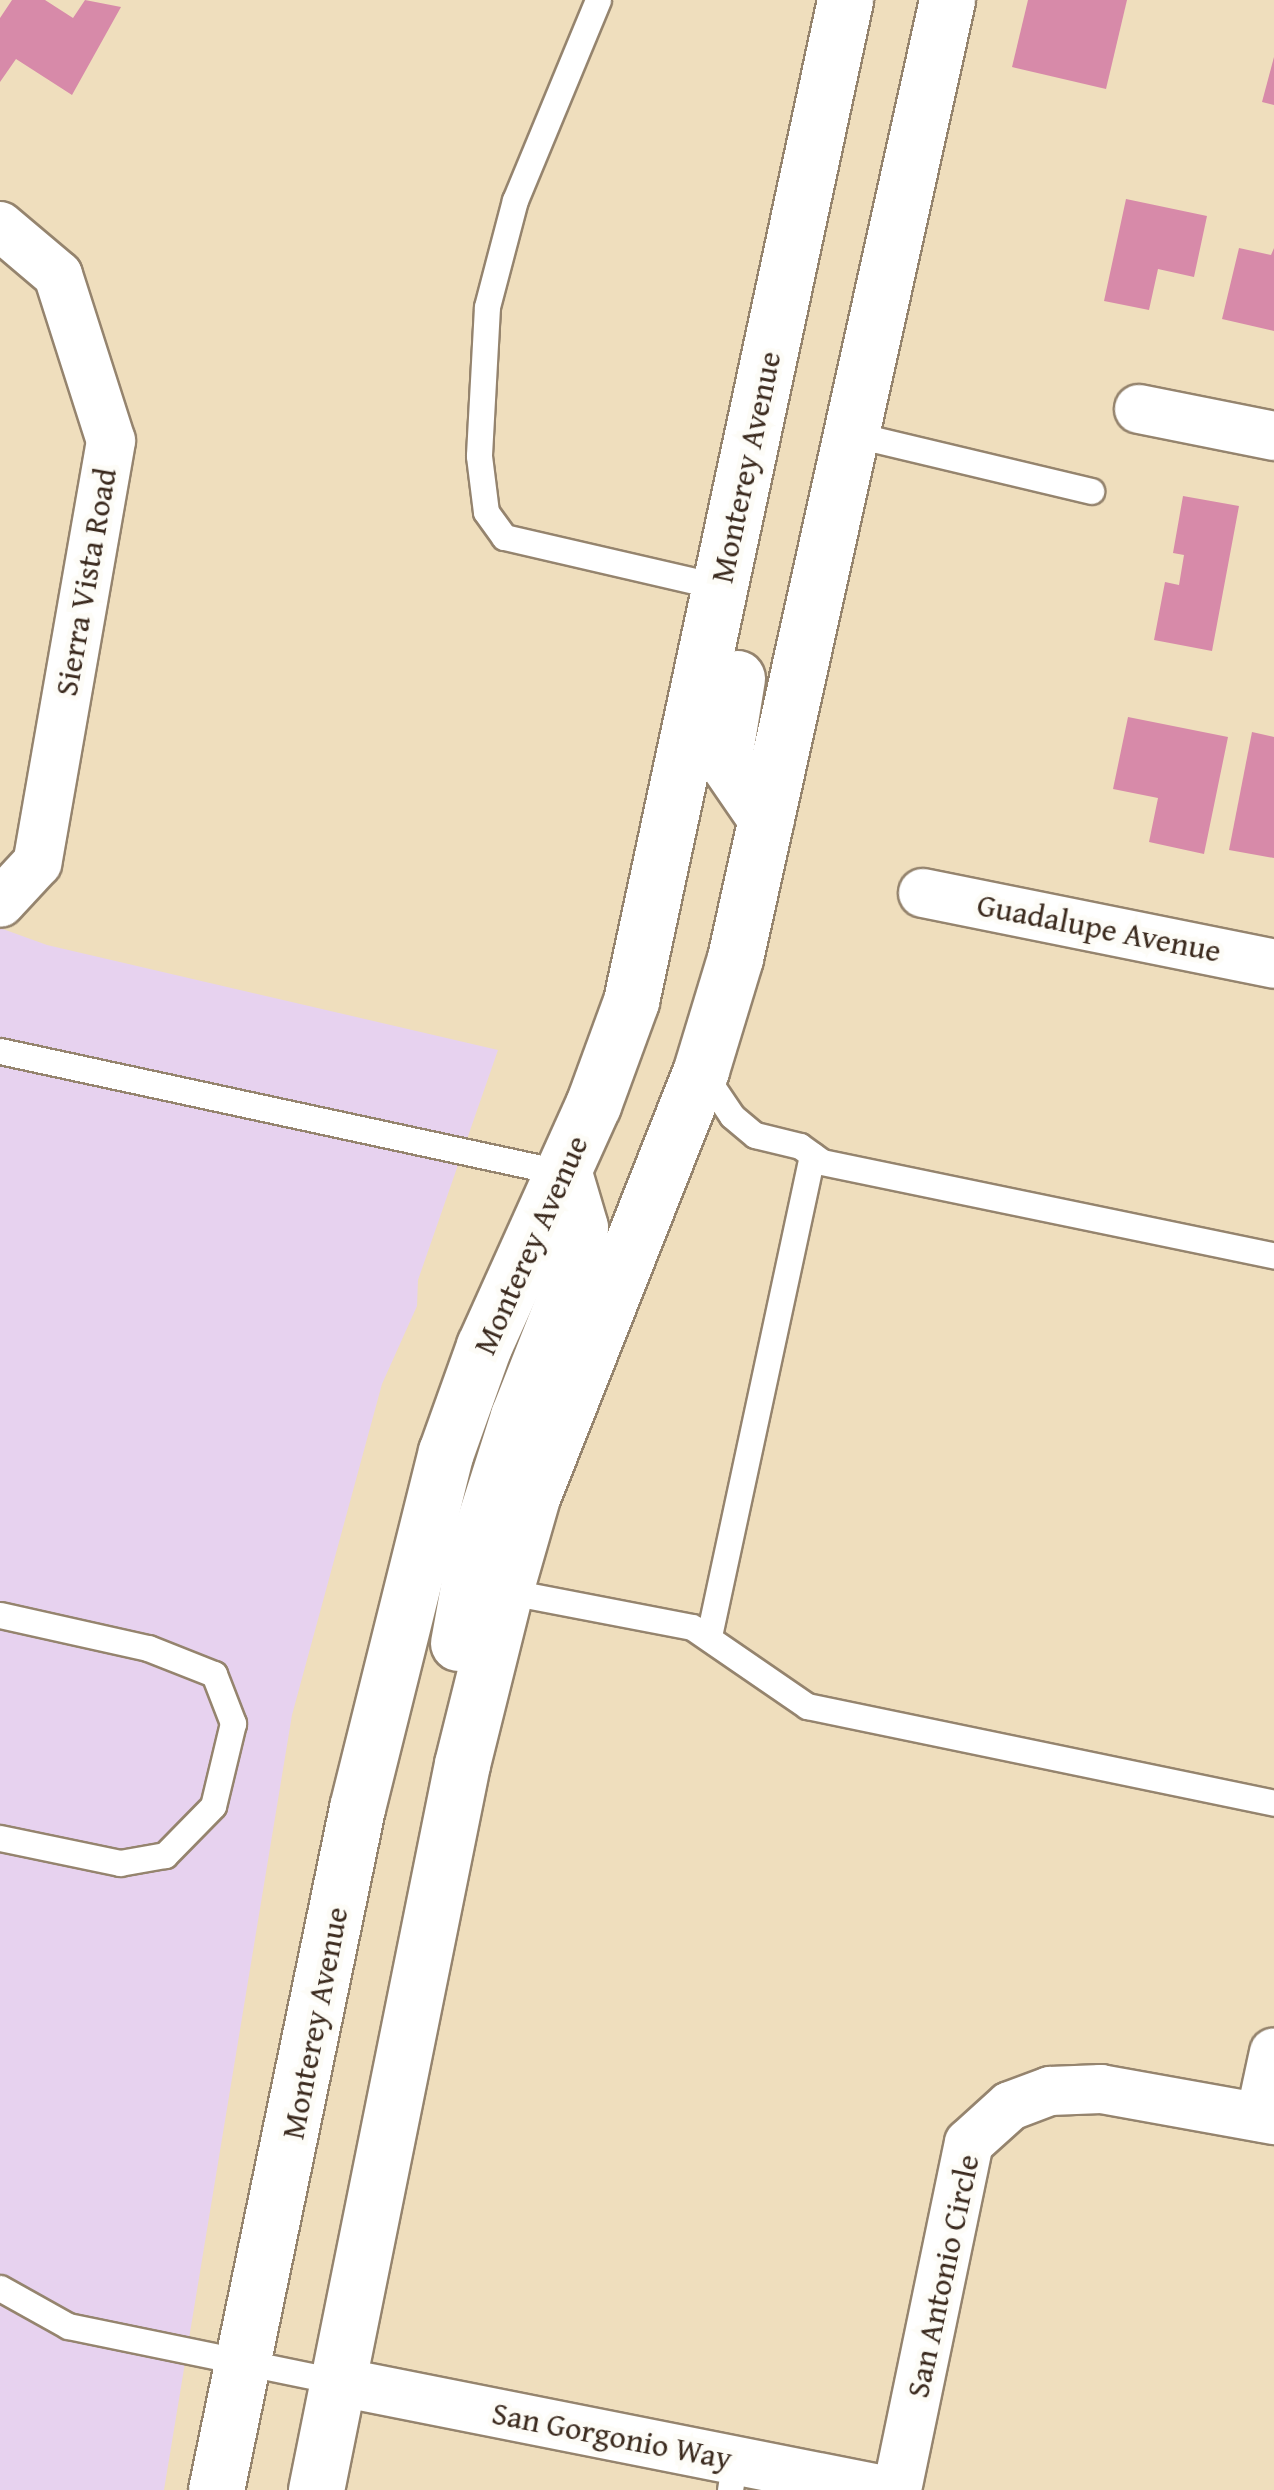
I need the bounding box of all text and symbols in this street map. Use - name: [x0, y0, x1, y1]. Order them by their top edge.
- street label: Monterey Avenue: [703, 348, 789, 586]
- street label: Sierra Vista Road: [47, 465, 125, 699]
- street label: Guadalupe Avenue: [974, 886, 1224, 970]
- street label: Monterey Avenue: [465, 1129, 597, 1361]
- street label: Monterey Avenue: [274, 1904, 356, 2142]
- street label: San Antonio Circle: [898, 2151, 988, 2401]
- street label: San Gorgonio Way: [489, 2394, 735, 2478]

